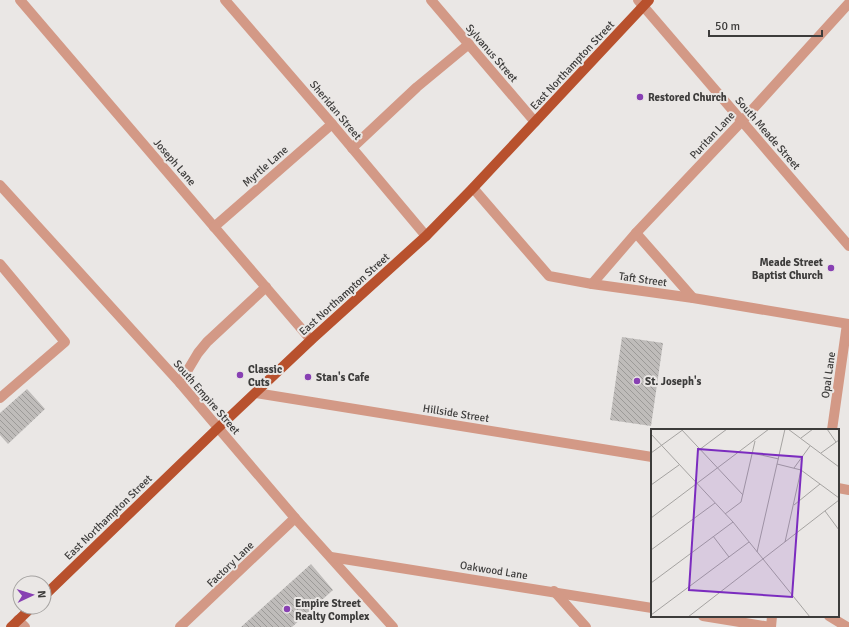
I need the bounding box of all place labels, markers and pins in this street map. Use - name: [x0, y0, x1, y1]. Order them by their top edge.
- place label: Restored Church: [648, 91, 727, 104]
- marker: Restored Church: [635, 92, 645, 102]
- place label: Meade Street Baptist Church: [752, 256, 823, 282]
- marker: Meade Street Baptist Church: [826, 263, 836, 273]
- place label: Classic Cuts: [248, 363, 282, 389]
- marker: Classic Cuts: [235, 370, 245, 380]
- place label: Stan's Cafe: [316, 371, 370, 384]
- marker: Stan's Cafe: [303, 372, 313, 382]
- place label: St. Joseph's: [645, 375, 702, 388]
- marker: St. Joseph's: [632, 376, 642, 386]
- place label: Empire Street Realty Complex: [295, 597, 370, 623]
- marker: Empire Street Realty Complex: [282, 604, 292, 614]

